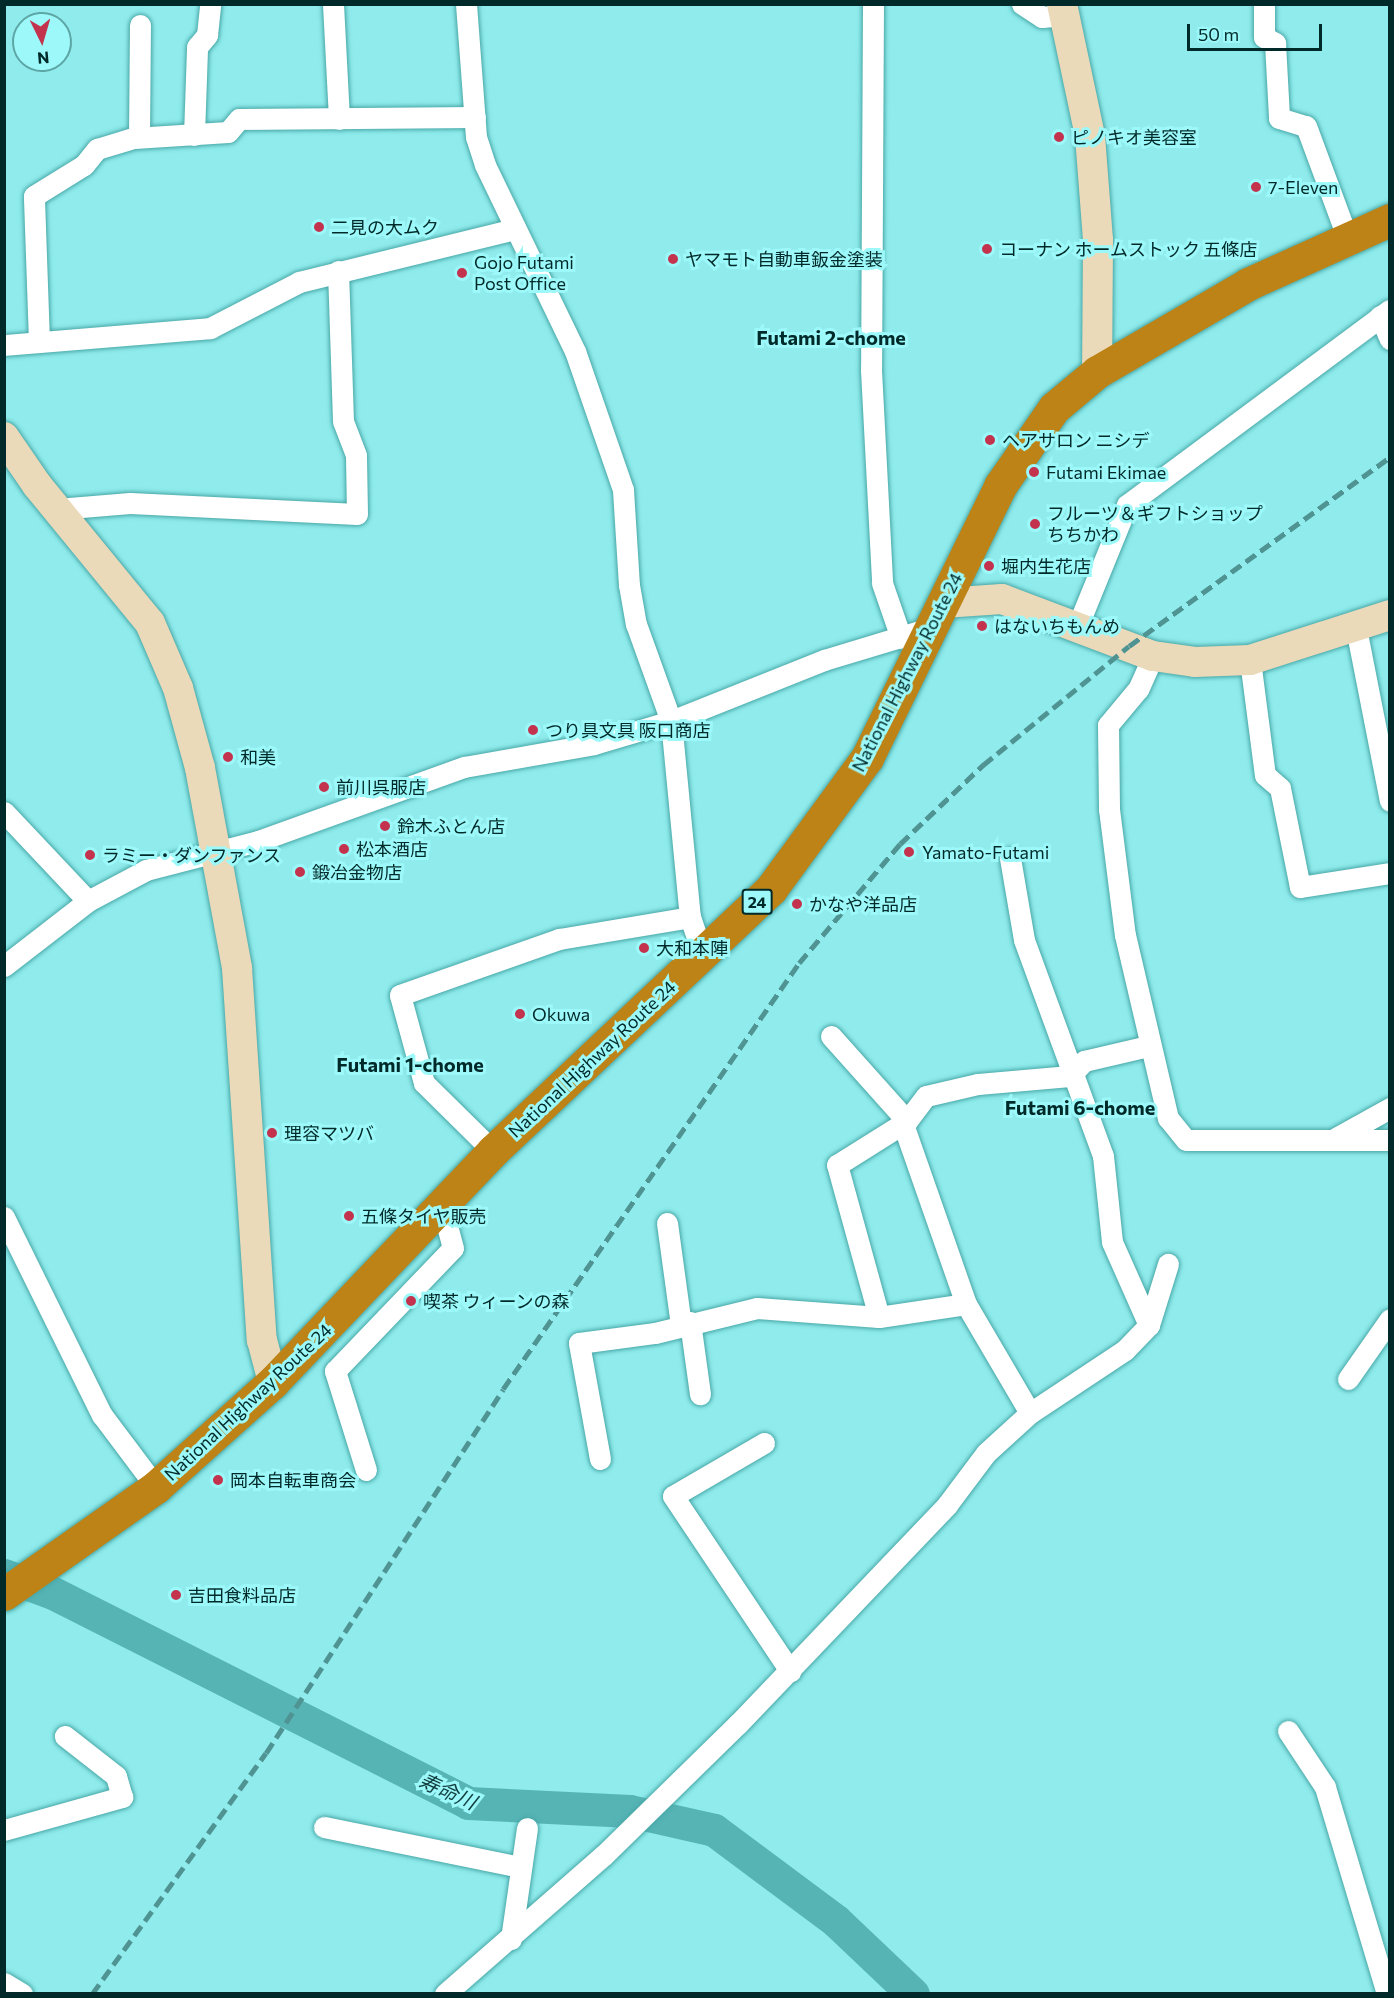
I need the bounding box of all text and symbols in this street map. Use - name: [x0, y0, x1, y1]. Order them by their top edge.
- north arrow: [12, 12, 72, 72]
- scale bar: [1190, 12, 1325, 50]
- text: 50 m: [1198, 23, 1239, 45]
- text: N: [37, 48, 50, 68]
- place label: ピノキオ美容室: [1071, 126, 1197, 148]
- marker: ピノキオ美容室: [1052, 130, 1066, 144]
- place label: 7-Eleven: [1268, 176, 1338, 198]
- marker: 7-Eleven: [1249, 180, 1263, 194]
- place label: 二見の大ムク: [331, 216, 439, 238]
- marker: 二見の大ムク: [312, 220, 326, 234]
- place label: コーナン ホームストック 五條店: [999, 238, 1258, 260]
- marker: コーナン ホームストック 五條店: [980, 242, 994, 256]
- place label: ヤマモト自動車鈑金塗装: [685, 248, 883, 270]
- place label: Gojo Futami Post Office: [474, 252, 574, 294]
- marker: ヤマモト自動車鈑金塗装: [666, 252, 680, 266]
- marker: Gojo Futami Post Office: [455, 266, 469, 280]
- district label: Futami 2-chome: [756, 325, 906, 349]
- place label: ヘアサロン ニシデ: [1002, 429, 1149, 451]
- marker: ヘアサロン ニシデ: [983, 433, 997, 447]
- place label: Futami Ekimae: [1046, 461, 1166, 483]
- marker: Futami Ekimae: [1027, 465, 1041, 479]
- place label: フルーツ＆ギフトショップ ちちかわ: [1047, 503, 1263, 546]
- marker: フルーツ＆ギフトショップ ちちかわ: [1028, 517, 1042, 531]
- place label: 堀内生花店: [1001, 555, 1091, 577]
- marker: 堀内生花店: [982, 559, 996, 573]
- street label: National Highway Route 24: [847, 569, 967, 775]
- place label: はないちもんめ: [994, 615, 1120, 637]
- marker: はないちもんめ: [975, 619, 989, 633]
- place label: つり具文具 阪口商店: [545, 719, 710, 741]
- marker: つり具文具 阪口商店: [526, 723, 540, 737]
- place label: 和美: [240, 746, 276, 768]
- marker: 和美: [221, 750, 235, 764]
- place label: 前川呉服店: [336, 776, 426, 798]
- marker: 前川呉服店: [317, 780, 331, 794]
- place label: 鈴木ふとん店: [397, 815, 505, 837]
- marker: 鈴木ふとん店: [378, 819, 392, 833]
- place label: 松本酒店: [356, 838, 428, 860]
- place label: Yamato-Futami: [922, 841, 1049, 863]
- marker: 松本酒店: [337, 842, 351, 856]
- marker: Yamato-Futami: [900, 843, 918, 861]
- place label: ラミー・ダンファンス: [102, 844, 282, 866]
- marker: ラミー・ダンファンス: [83, 848, 97, 862]
- place label: 鍛冶金物店: [312, 861, 402, 883]
- marker: 鍛冶金物店: [293, 865, 307, 879]
- road number: 24: [740, 889, 774, 915]
- place label: かなや洋品店: [809, 893, 917, 915]
- marker: かなや洋品店: [790, 897, 804, 911]
- place label: 大和本陣: [656, 937, 728, 959]
- marker: 大和本陣: [637, 941, 651, 955]
- street label: National Highway Route 24: [504, 976, 680, 1142]
- place label: Okuwa: [532, 1003, 590, 1025]
- marker: Okuwa: [513, 1007, 527, 1021]
- district label: Futami 1-chome: [336, 1052, 484, 1076]
- district label: Futami 6-chome: [1005, 1095, 1155, 1119]
- place label: 理容マツバ: [284, 1122, 374, 1144]
- marker: 理容マツバ: [265, 1126, 279, 1140]
- place label: 五條タイヤ販売: [361, 1205, 487, 1227]
- marker: 五條タイヤ販売: [342, 1209, 356, 1223]
- place label: 喫茶 ウィーンの森: [423, 1290, 570, 1312]
- marker: 喫茶 ウィーンの森: [404, 1294, 418, 1308]
- street label: National Highway Route 24: [160, 1319, 336, 1485]
- place label: 岡本自転車商会: [230, 1469, 356, 1491]
- marker: 岡本自転車商会: [211, 1473, 225, 1487]
- place label: 吉田食料品店: [188, 1584, 296, 1606]
- marker: 吉田食料品店: [169, 1588, 183, 1602]
- water label: 寿命川: [416, 1768, 480, 1814]

